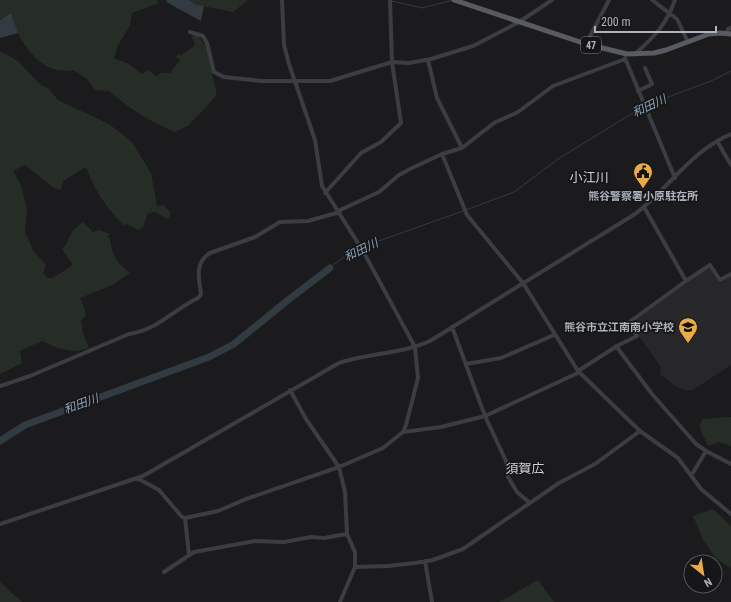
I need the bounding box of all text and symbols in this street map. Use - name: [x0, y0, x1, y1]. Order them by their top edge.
- scale bar: [595, 8, 716, 34]
- text: 200 m: [601, 15, 631, 29]
- road number: 47: [581, 37, 601, 53]
- water label: 和田川: [630, 91, 670, 120]
- public building icon: 熊谷警察署小原駐在所: [632, 161, 654, 189]
- district label: 小江川: [569, 170, 609, 185]
- place label: 熊谷警察署小原駐在所: [588, 190, 698, 203]
- water label: 和田川: [342, 235, 382, 264]
- school or university icon: 熊谷市立江南南小学校: [677, 316, 699, 344]
- place label: 熊谷市立江南南小学校: [564, 321, 674, 334]
- water label: 和田川: [62, 391, 102, 417]
- district label: 須賀広: [505, 461, 545, 476]
- north arrow: [683, 554, 723, 594]
- text: N: [701, 575, 714, 590]

